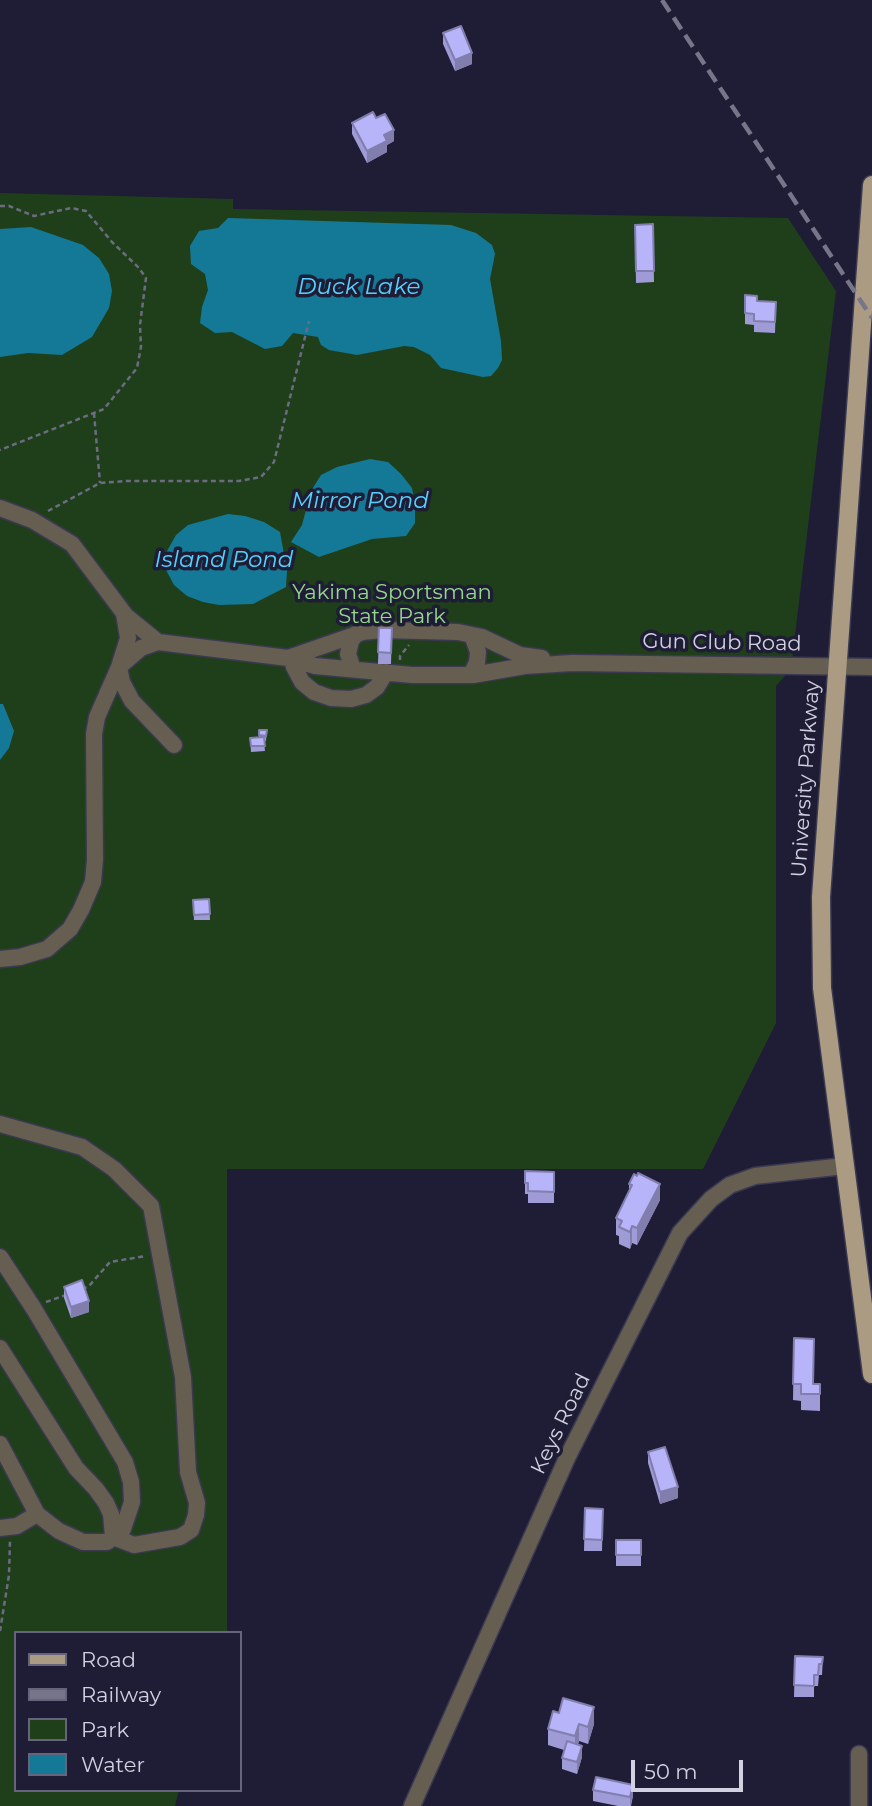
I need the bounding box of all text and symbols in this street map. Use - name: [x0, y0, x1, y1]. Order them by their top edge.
- water label: Duck Lake: [298, 273, 420, 301]
- water label: Mirror Pond: [291, 487, 429, 515]
- water label: Island Pond: [155, 546, 293, 574]
- park label: Yakima Sportsman State Park: [292, 580, 492, 630]
- street label: Gun Club Road: [642, 629, 802, 657]
- street label: University Parkway: [787, 679, 825, 879]
- street label: Keys Road: [526, 1370, 596, 1478]
- legend: [14, 1631, 242, 1792]
- text: Road: [81, 1647, 136, 1672]
- text: Railway: [81, 1682, 161, 1707]
- text: Park: [81, 1717, 129, 1742]
- scale bar: [634, 1746, 746, 1790]
- text: Water: [81, 1752, 145, 1777]
- text: 50 m: [644, 1759, 698, 1784]

